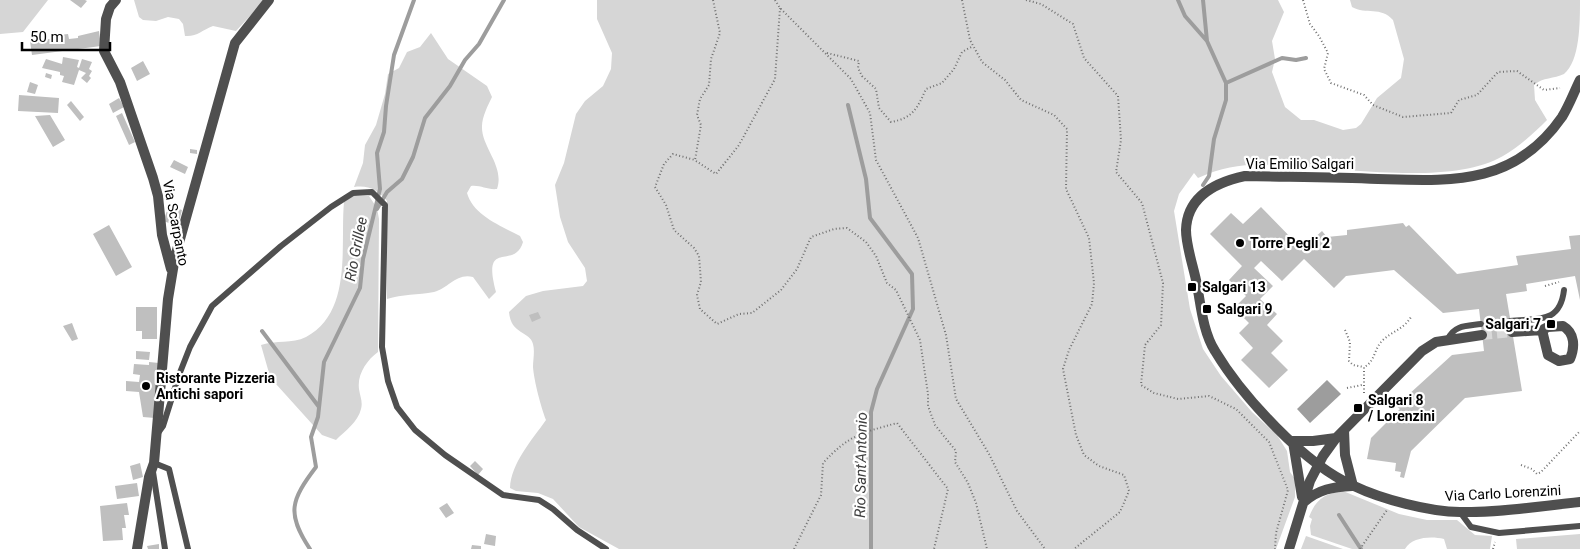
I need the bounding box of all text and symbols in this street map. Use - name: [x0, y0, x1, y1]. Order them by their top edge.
- scale bar: [22, 20, 110, 52]
- text: 50 m: [30, 28, 64, 46]
- street label: Via Emilio Salgari: [1246, 156, 1354, 172]
- street label: Via Scarpanto: [160, 179, 192, 267]
- water label: Rio Grillee: [341, 215, 371, 283]
- place label: Torre Pegli 2: [1250, 235, 1330, 251]
- marker: Torre Pegli 2: [1234, 237, 1246, 249]
- place label: Salgari 13: [1202, 279, 1266, 295]
- marker: Salgari 13: [1186, 281, 1198, 293]
- place label: Salgari 9: [1217, 301, 1273, 317]
- marker: Salgari 9: [1201, 303, 1213, 315]
- place label: Salgari 7: [1485, 316, 1541, 332]
- marker: Salgari 7: [1545, 318, 1557, 330]
- place label: Ristorante Pizzeria Antichi sapori: [156, 370, 276, 402]
- marker: Ristorante Pizzeria Antichi sapori: [140, 380, 152, 392]
- place label: Salgari 8 / Lorenzini: [1367, 392, 1435, 424]
- marker: Salgari 8 / Lorenzini: [1352, 402, 1364, 414]
- water label: Rio Sant'Antonio: [851, 412, 871, 518]
- street label: Via Carlo Lorenzini: [1444, 482, 1562, 504]

